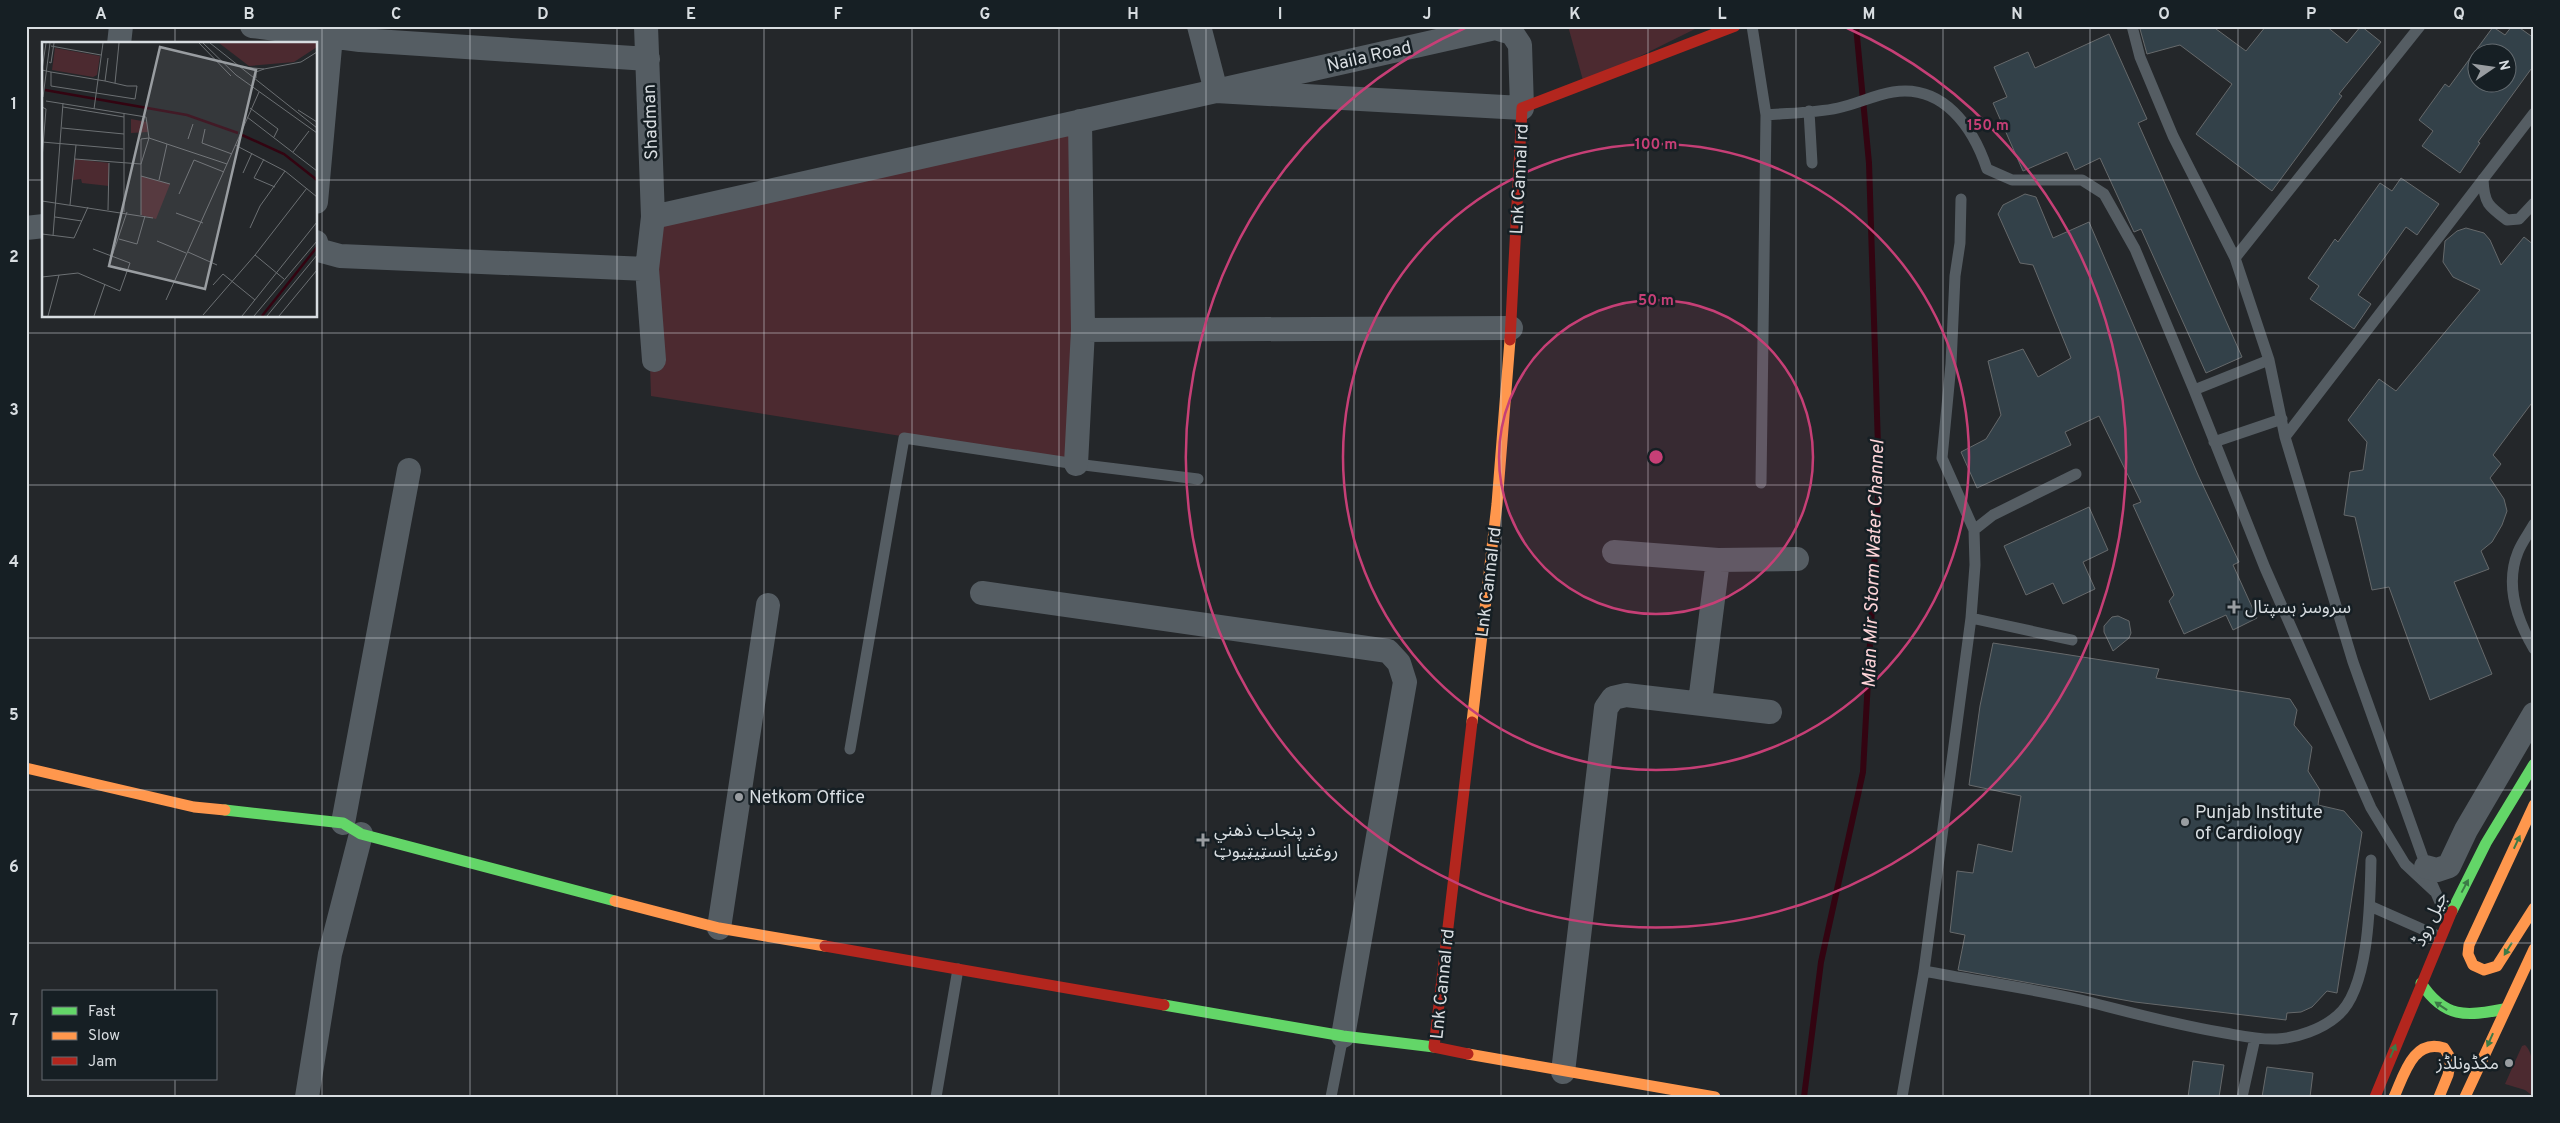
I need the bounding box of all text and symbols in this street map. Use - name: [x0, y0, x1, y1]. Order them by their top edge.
- text: A: [95, 5, 107, 25]
- text: B: [243, 5, 255, 25]
- text: C: [391, 5, 401, 25]
- text: D: [537, 5, 549, 25]
- text: E: [686, 5, 696, 25]
- text: F: [833, 5, 843, 25]
- text: G: [980, 5, 990, 25]
- text: H: [1127, 5, 1139, 25]
- text: I: [1278, 5, 1282, 25]
- text: J: [1423, 5, 1431, 25]
- text: K: [1569, 5, 1581, 25]
- text: L: [1717, 5, 1727, 25]
- text: M: [1863, 5, 1875, 25]
- text: N: [2011, 5, 2023, 25]
- text: O: [2158, 5, 2170, 25]
- text: P: [2306, 5, 2316, 25]
- text: Q: [2453, 5, 2465, 25]
- street label: Naila Road: [1325, 37, 1414, 78]
- inset map: [42, 42, 318, 318]
- north arrow: [2468, 42, 2518, 92]
- text: N: [2494, 59, 2513, 72]
- street label: Shadman: [639, 84, 664, 160]
- text: 1: [11, 95, 17, 115]
- text: 150 m: [1967, 117, 2009, 136]
- street label: Lnk Cannal rd: [1506, 123, 1535, 235]
- text: 100 m: [1635, 136, 1677, 155]
- text: 2: [9, 248, 19, 268]
- text: 50 m: [1638, 292, 1674, 311]
- text: 3: [9, 401, 19, 421]
- water label: Mian Mir Storm Water Channel: [1858, 438, 1890, 689]
- centre of rings: [1647, 448, 1665, 466]
- street label: Lnk Cannal rd: [1471, 526, 1508, 639]
- text: 4: [9, 553, 19, 573]
- place label: سروسز ہسپتال: [2245, 597, 2351, 620]
- marker: سروسز ہسپتال: [2227, 600, 2241, 614]
- text: 5: [9, 706, 19, 726]
- place label: Netkom Office: [749, 787, 865, 810]
- marker: Netkom Office: [733, 791, 745, 803]
- place label: Punjab Institute of Cardiology: [2195, 802, 2323, 846]
- marker: Punjab Institute of Cardiology: [2179, 816, 2191, 828]
- place label: د پنجاب ذهني روغتیا انسټیټیوټ: [1214, 820, 1338, 864]
- marker: د پنجاب ذهني روغتیا انسټیټیوټ: [1196, 833, 1210, 847]
- one-way arrow: [2513, 835, 2521, 849]
- text: 6: [9, 858, 19, 878]
- one-way arrow: [2461, 879, 2469, 894]
- street label: جیل روڈ: [2409, 889, 2454, 951]
- street label: Lnk Cannal rd: [1426, 928, 1461, 1041]
- one-way arrow: [2504, 943, 2513, 956]
- legend: [42, 990, 218, 1080]
- one-way arrow: [2434, 1001, 2448, 1011]
- text: Fast: [88, 1003, 116, 1022]
- text: 7: [10, 1011, 18, 1031]
- text: Slow: [88, 1027, 120, 1046]
- one-way arrow: [2486, 1033, 2494, 1047]
- one-way arrow: [2390, 1044, 2398, 1059]
- text: Jam: [88, 1053, 117, 1072]
- place label: مکڈونلڈز: [2435, 1053, 2499, 1076]
- marker: مکڈونلڈز: [2503, 1057, 2515, 1069]

